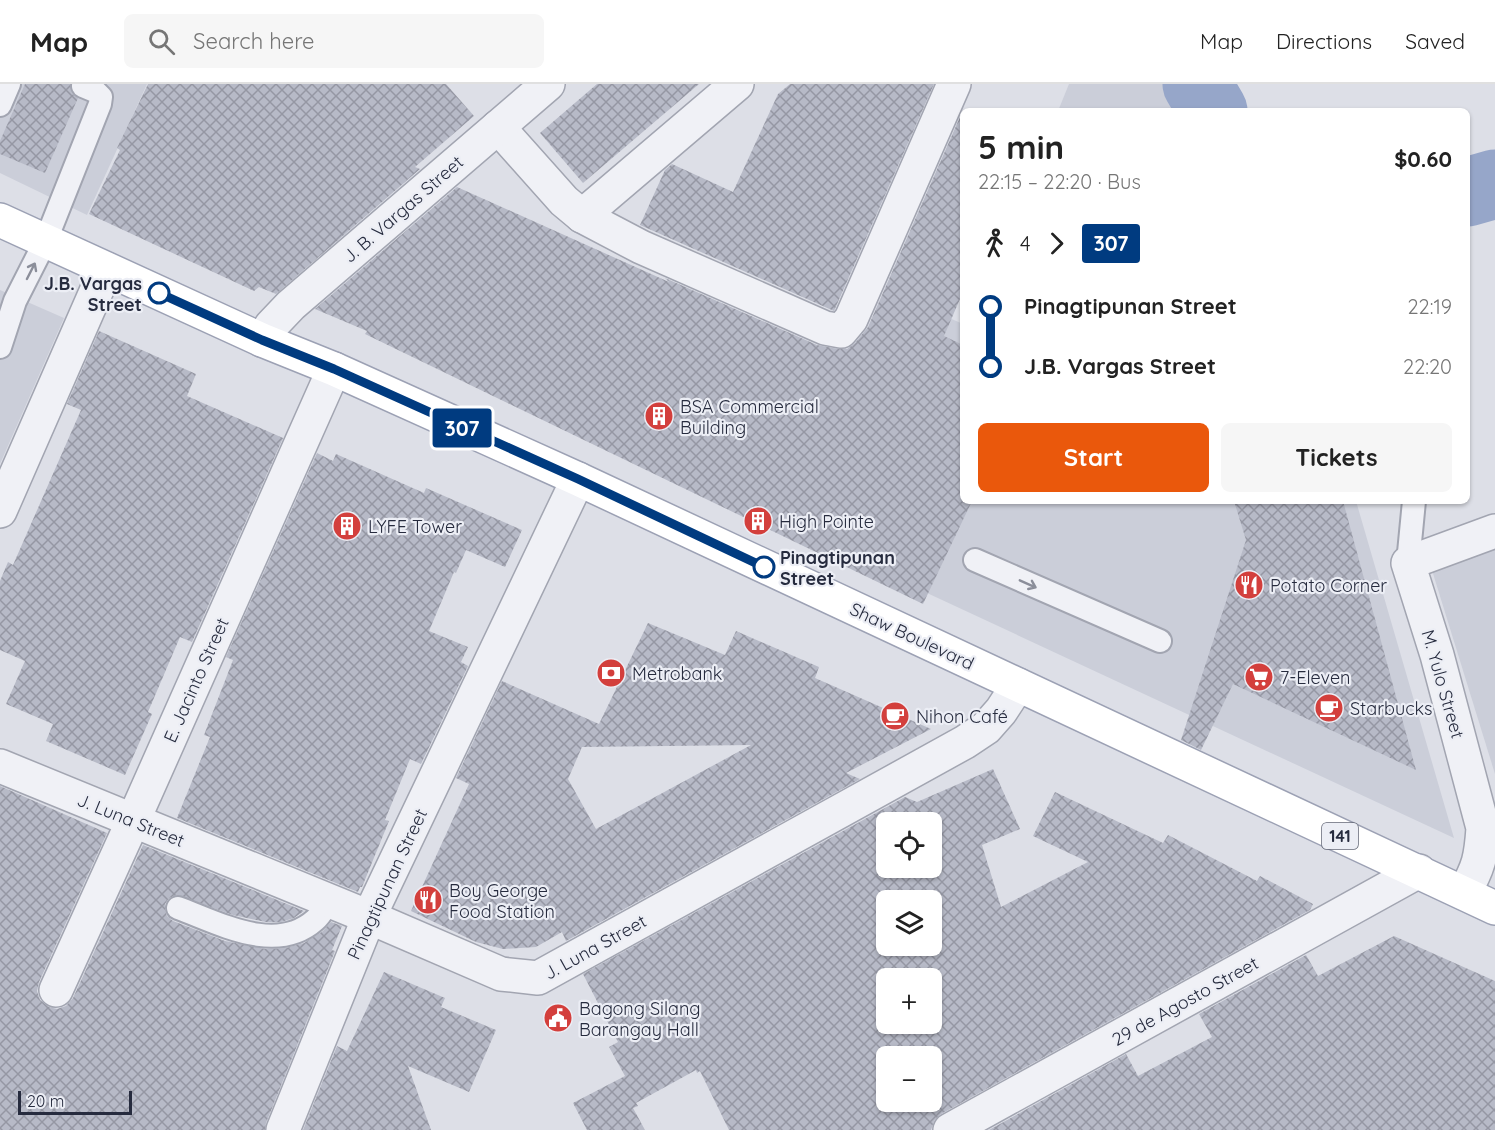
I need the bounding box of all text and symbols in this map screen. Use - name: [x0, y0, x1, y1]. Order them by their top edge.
- search box: [124, 14, 544, 68]
- text: Map: [30, 24, 88, 59]
- icon: search: [145, 25, 178, 58]
- text: Search here: [193, 27, 315, 55]
- text: Map: [1200, 28, 1243, 54]
- text: Directions: [1276, 28, 1372, 54]
- text: Saved: [1405, 28, 1465, 54]
- text: 5 min: [978, 126, 1064, 167]
- text: $0.60: [1394, 145, 1452, 173]
- street label: J. B. Vargas Street: [338, 150, 468, 268]
- text: 22:15 – 22:20 · Bus: [978, 169, 1141, 194]
- icon: walk: [978, 227, 1011, 260]
- icon: forward: [1040, 227, 1073, 260]
- text: 307: [1094, 230, 1128, 256]
- text: 4: [1020, 231, 1031, 256]
- one-way arrow: [26, 262, 37, 280]
- place label: J.B. Vargas Street: [44, 272, 142, 316]
- marker: J.B. Vargas Street: [148, 282, 170, 304]
- text: Pinagtipunan Street: [1024, 292, 1237, 320]
- text: 22:19: [1408, 294, 1452, 319]
- text: J.B. Vargas Street: [1024, 352, 1216, 380]
- text: 22:20: [1403, 354, 1452, 379]
- place label: BSA Commercial Building: [680, 395, 819, 439]
- building icon: BSA Commercial Building: [643, 400, 675, 432]
- line badge: 307: [428, 408, 496, 448]
- text: 307: [445, 415, 479, 441]
- button: Start: [978, 423, 1209, 492]
- button: Tickets: [1221, 423, 1452, 492]
- building icon: High Pointe: [742, 505, 774, 537]
- building icon: LYFE Tower: [331, 510, 363, 542]
- place label: High Pointe: [779, 510, 874, 533]
- place label: LYFE Tower: [368, 515, 462, 538]
- place label: Pinagtipunan Street: [780, 546, 895, 590]
- marker: Pinagtipunan Street: [753, 556, 775, 578]
- restaurant icon: Potato Corner: [1233, 569, 1265, 601]
- place label: Potato Corner: [1270, 574, 1387, 597]
- one-way arrow: [1019, 579, 1037, 590]
- street label: Shaw Boulevard: [846, 597, 978, 675]
- street label: E. Jacinto Street: [158, 614, 234, 746]
- street label: M. Yulo Street: [1417, 627, 1469, 741]
- bank icon: Metrobank: [595, 657, 627, 689]
- supermarket icon: 7-Eleven: [1243, 661, 1275, 693]
- place label: Metrobank: [632, 662, 722, 685]
- place label: 7-Eleven: [1280, 666, 1351, 689]
- cafe icon: Starbucks: [1313, 692, 1345, 724]
- place label: Starbucks: [1350, 697, 1433, 720]
- cafe icon: Nihon Café: [879, 700, 911, 732]
- place label: Nihon Café: [916, 705, 1008, 728]
- street label: J. Luna Street: [74, 788, 188, 852]
- street label: Pinagtipunan Street: [342, 805, 432, 963]
- map controls: [876, 812, 942, 1112]
- button: locate: [876, 812, 942, 878]
- road number: 141: [1322, 823, 1358, 849]
- place label: Boy George Food Station: [449, 879, 555, 923]
- restaurant icon: Boy George Food Station: [412, 884, 444, 916]
- button: layers: [876, 890, 942, 956]
- street label: J. Luna Street: [540, 909, 650, 985]
- street label: 29 de Agosto Street: [1108, 951, 1262, 1051]
- button: +: [876, 968, 942, 1034]
- place label: Bagong Silang Barangay Hall: [579, 997, 701, 1041]
- public building icon: Bagong Silang Barangay Hall: [542, 1002, 574, 1034]
- button: −: [876, 1046, 942, 1112]
- scale bar: [18, 1088, 132, 1116]
- text: 20 m: [27, 1091, 64, 1111]

